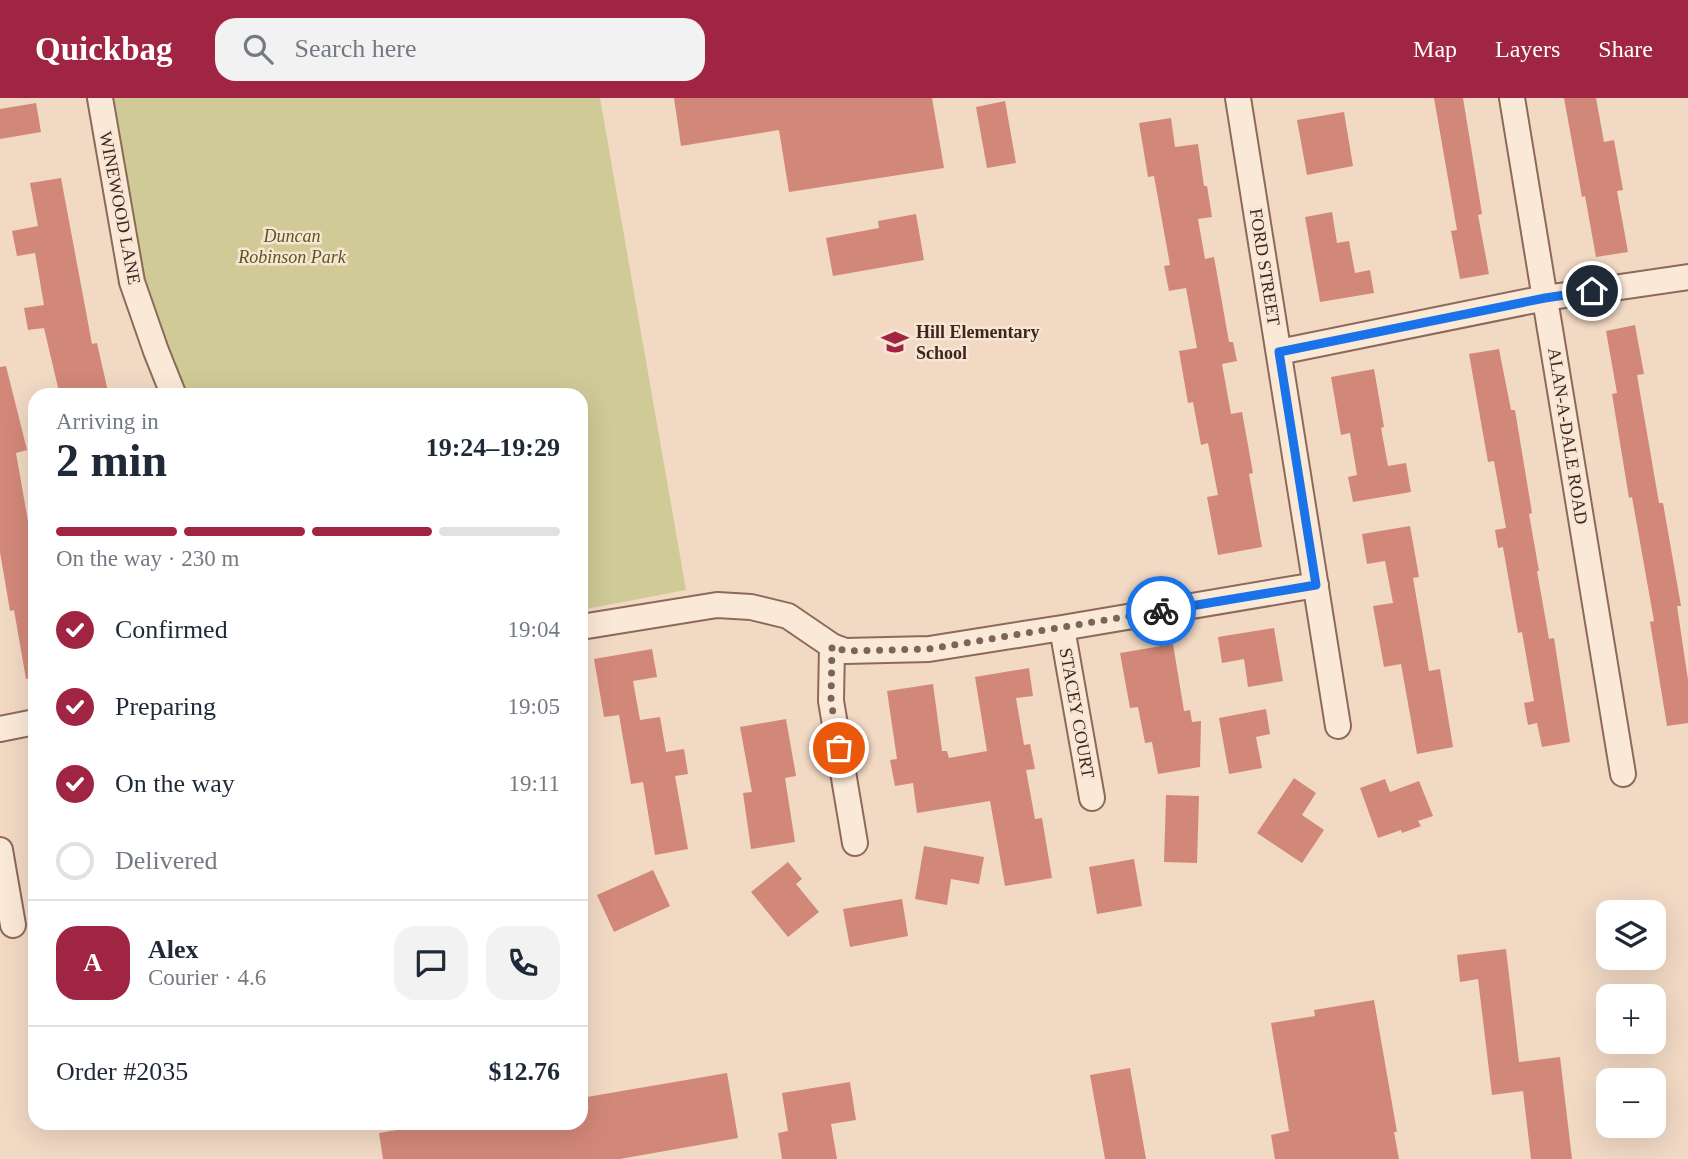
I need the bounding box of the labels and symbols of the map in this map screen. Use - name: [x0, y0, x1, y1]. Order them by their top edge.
- street label: WINEWOOD LANE: [95, 130, 145, 286]
- street label: FORD STREET: [1246, 207, 1284, 327]
- park label: Duncan Robinson Park: [237, 226, 347, 267]
- pin: [1562, 261, 1622, 321]
- place label: Hill Elementary School: [916, 322, 1039, 363]
- school or university icon: Hill Elementary School: [880, 327, 910, 357]
- street label: ALAN-A-DALE ROAD: [1544, 346, 1592, 526]
- courier: [1126, 576, 1196, 646]
- street label: STACEY COURT: [1056, 646, 1098, 780]
- pin: [809, 718, 869, 778]

